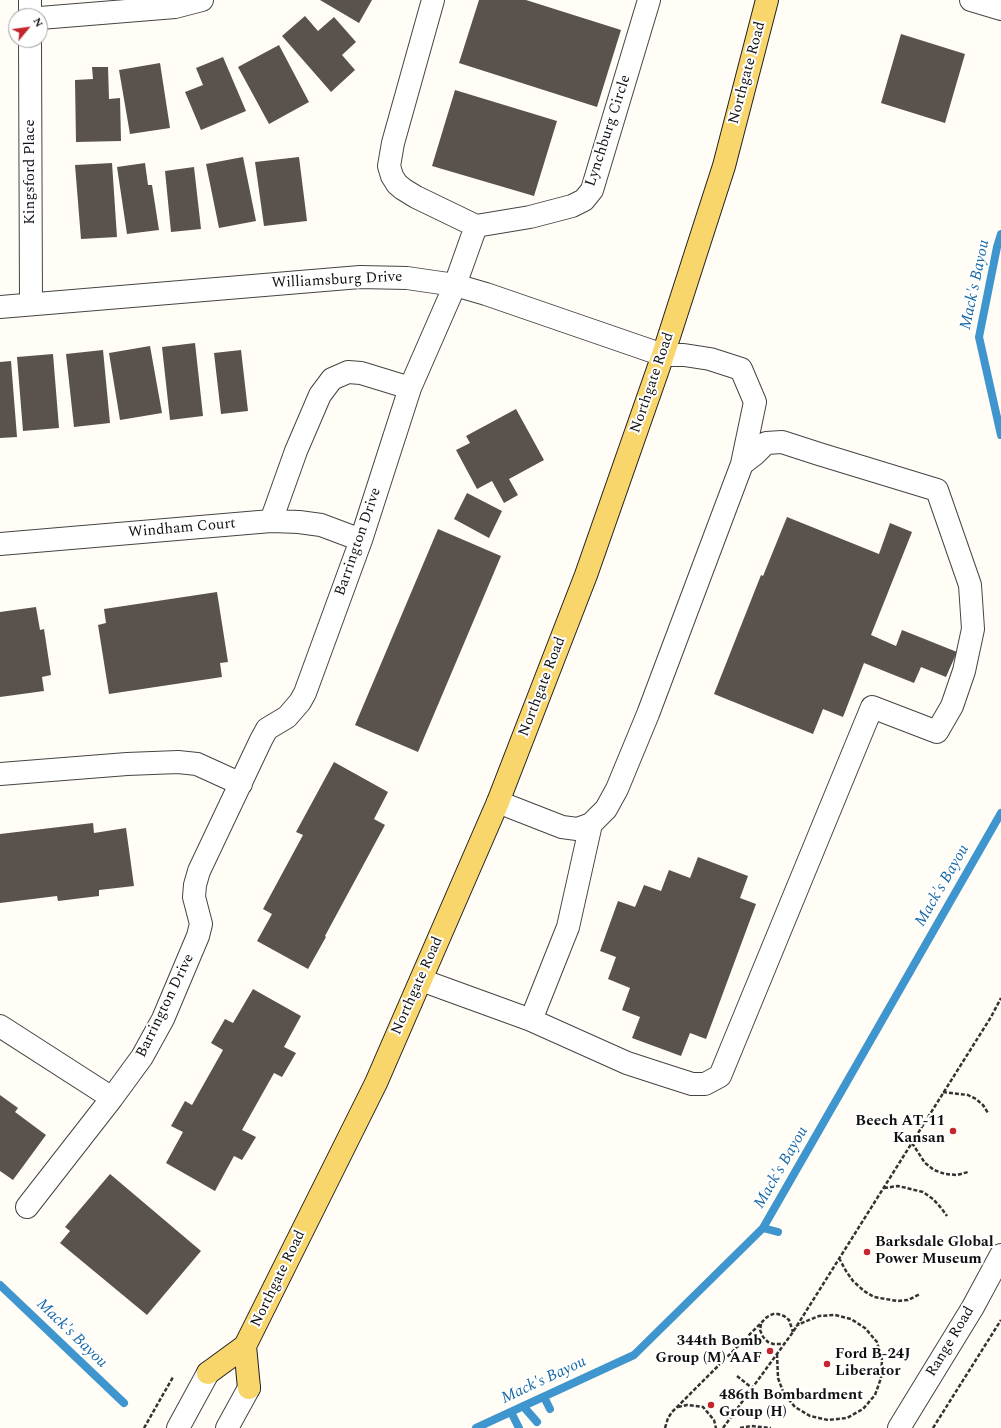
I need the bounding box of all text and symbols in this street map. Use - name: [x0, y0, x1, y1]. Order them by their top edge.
- north arrow: [8, 8, 48, 48]
- text: N: [28, 14, 48, 30]
- street label: Northgate Road: [726, 20, 770, 126]
- street label: Lynchburg Circle: [582, 73, 636, 189]
- street label: Kingsford Place: [22, 119, 40, 225]
- water label: Mack's Bayou: [957, 238, 995, 332]
- street label: Williamsburg Drive: [271, 269, 403, 293]
- street label: Northgate Road: [627, 330, 679, 436]
- street label: Barrington Drive: [332, 486, 386, 598]
- street label: Windham Court: [128, 515, 236, 543]
- street label: Northgate Road: [516, 635, 570, 739]
- water label: Mack's Bayou: [912, 842, 974, 930]
- street label: Northgate Road: [388, 934, 448, 1038]
- street label: Barrington Drive: [133, 951, 199, 1061]
- place label: Beech AT-11 Kansan: [855, 1113, 945, 1148]
- water label: Mack's Bayou: [751, 1124, 813, 1212]
- marker: Beech AT-11 Kansan: [948, 1126, 958, 1136]
- street label: Northgate Road: [248, 1228, 310, 1330]
- place label: Barksdale Global Power Museum: [875, 1234, 994, 1269]
- marker: Barksdale Global Power Museum: [862, 1247, 872, 1257]
- water label: Mack's Bayou: [31, 1295, 111, 1373]
- street label: Range Road: [923, 1304, 979, 1380]
- place label: 344th Bomb Group (M) AAF: [656, 1333, 762, 1368]
- marker: 344th Bomb Group (M) AAF: [765, 1346, 775, 1356]
- place label: Ford B-24J Liberator: [835, 1346, 911, 1381]
- water label: Mack's Bayou: [499, 1353, 589, 1409]
- marker: Ford B-24J Liberator: [822, 1359, 832, 1369]
- place label: 486th Bombardment Group (H): [719, 1387, 863, 1422]
- marker: 486th Bombardment Group (H): [706, 1400, 716, 1410]

